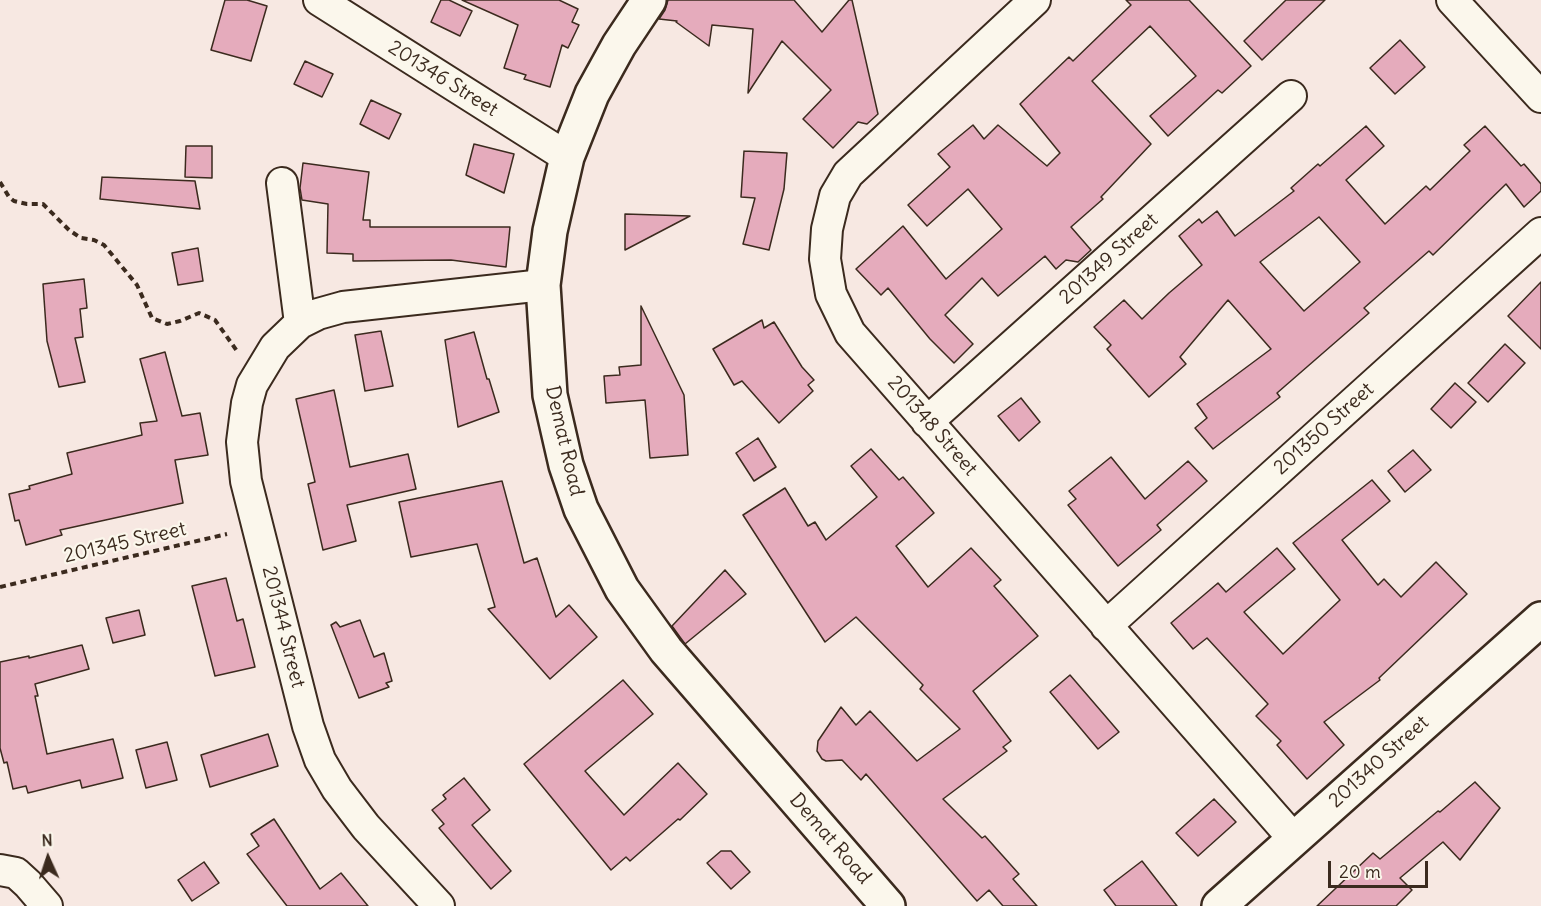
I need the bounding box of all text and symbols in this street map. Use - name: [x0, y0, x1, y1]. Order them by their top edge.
- street label: 201346 Street: [384, 36, 502, 122]
- street label: 201349 Street: [1055, 208, 1163, 310]
- street label: 201348 Street: [882, 371, 982, 481]
- street label: 201350 Street: [1269, 378, 1379, 480]
- street label: Demat Road: [540, 384, 588, 498]
- street label: 201345 Street: [62, 517, 188, 569]
- street label: 201344 Street: [256, 564, 310, 690]
- street label: 201340 Street: [1324, 711, 1434, 813]
- street label: Demat Road: [784, 789, 876, 889]
- north arrow: [18, 828, 78, 888]
- text: N: [41, 830, 53, 850]
- scale bar: [1331, 849, 1432, 887]
- text: 20 m: [1339, 860, 1381, 883]

